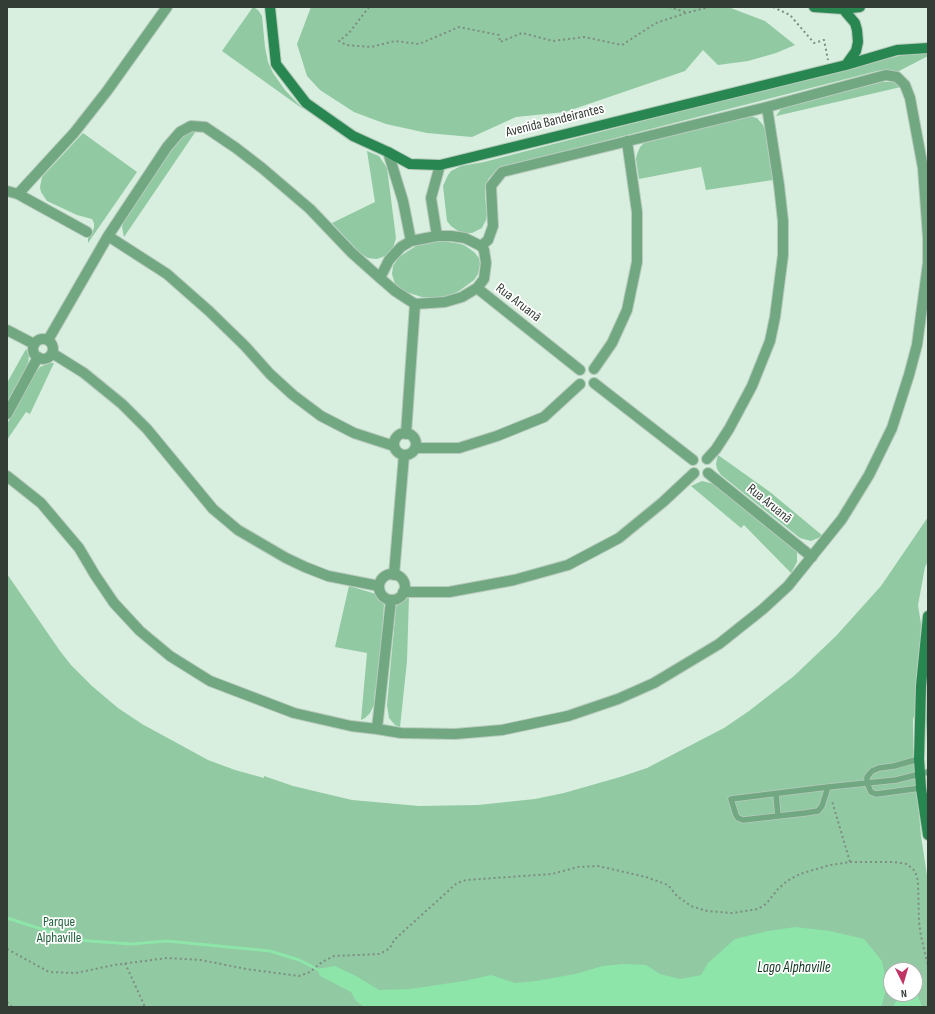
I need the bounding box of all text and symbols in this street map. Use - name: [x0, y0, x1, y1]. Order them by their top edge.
- street label: Avenida Bandeirantes: [504, 101, 606, 141]
- street label: Rua Aruanã: [492, 280, 544, 326]
- street label: Rua Aruanã: [743, 481, 795, 527]
- park label: Parque Alphaville: [37, 914, 81, 946]
- water label: Lago Alphaville: [757, 959, 831, 977]
- north arrow: [883, 962, 923, 1002]
- text: N: [901, 987, 907, 1000]

